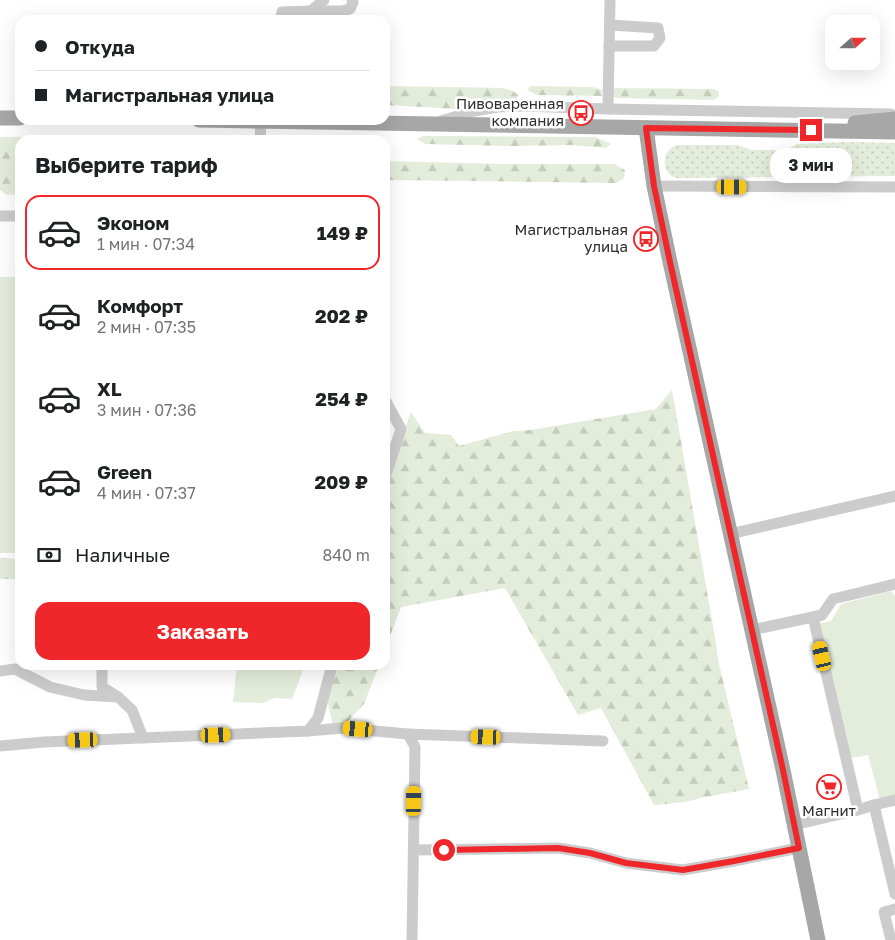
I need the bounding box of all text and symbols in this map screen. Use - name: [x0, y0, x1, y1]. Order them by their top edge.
- north arrow: [825, 15, 880, 70]
- map controls: [825, 15, 880, 70]
- text: Откуда: [65, 35, 135, 58]
- text: Магистральная улица: [65, 83, 274, 106]
- place label: Пивоваренная компания: [456, 94, 564, 129]
- bus stop icon: Пивоваренная компания: [568, 100, 594, 126]
- route end: [800, 119, 822, 141]
- callout: 3 мин: [770, 148, 852, 182]
- text: Выберите тариф: [35, 151, 218, 178]
- text: 3 мин: [789, 155, 833, 175]
- car: [717, 180, 747, 195]
- icon: car: [37, 210, 82, 255]
- text: Эконом: [97, 211, 169, 234]
- place label: Магистральная улица: [515, 220, 628, 255]
- text: 149 ₽: [317, 221, 368, 244]
- bus stop icon: Магистральная улица: [633, 226, 659, 252]
- text: 1 мин · 07:34: [97, 234, 195, 254]
- icon: car: [37, 293, 82, 338]
- text: Комфорт: [97, 294, 183, 317]
- text: 202 ₽: [315, 304, 368, 327]
- text: 2 мин · 07:35: [97, 317, 196, 337]
- icon: car: [37, 376, 82, 421]
- text: XL: [97, 377, 122, 400]
- text: 254 ₽: [315, 387, 368, 410]
- text: 3 мин · 07:36: [97, 400, 196, 420]
- icon: car: [37, 459, 82, 504]
- text: Green: [97, 460, 152, 483]
- text: 209 ₽: [314, 470, 368, 493]
- text: 4 мин · 07:37: [97, 483, 196, 503]
- icon: cash: [35, 541, 63, 569]
- text: Наличные: [75, 543, 170, 566]
- text: 840 m: [322, 545, 370, 565]
- button: Заказать: [35, 602, 370, 660]
- car: [811, 640, 832, 672]
- car: [342, 720, 373, 738]
- car: [200, 727, 231, 743]
- car: [470, 729, 501, 745]
- car: [67, 732, 98, 748]
- supermarket icon: Магнит: [816, 774, 842, 800]
- car: [406, 786, 421, 816]
- place label: Магнит: [802, 801, 857, 819]
- route start: [433, 839, 455, 861]

